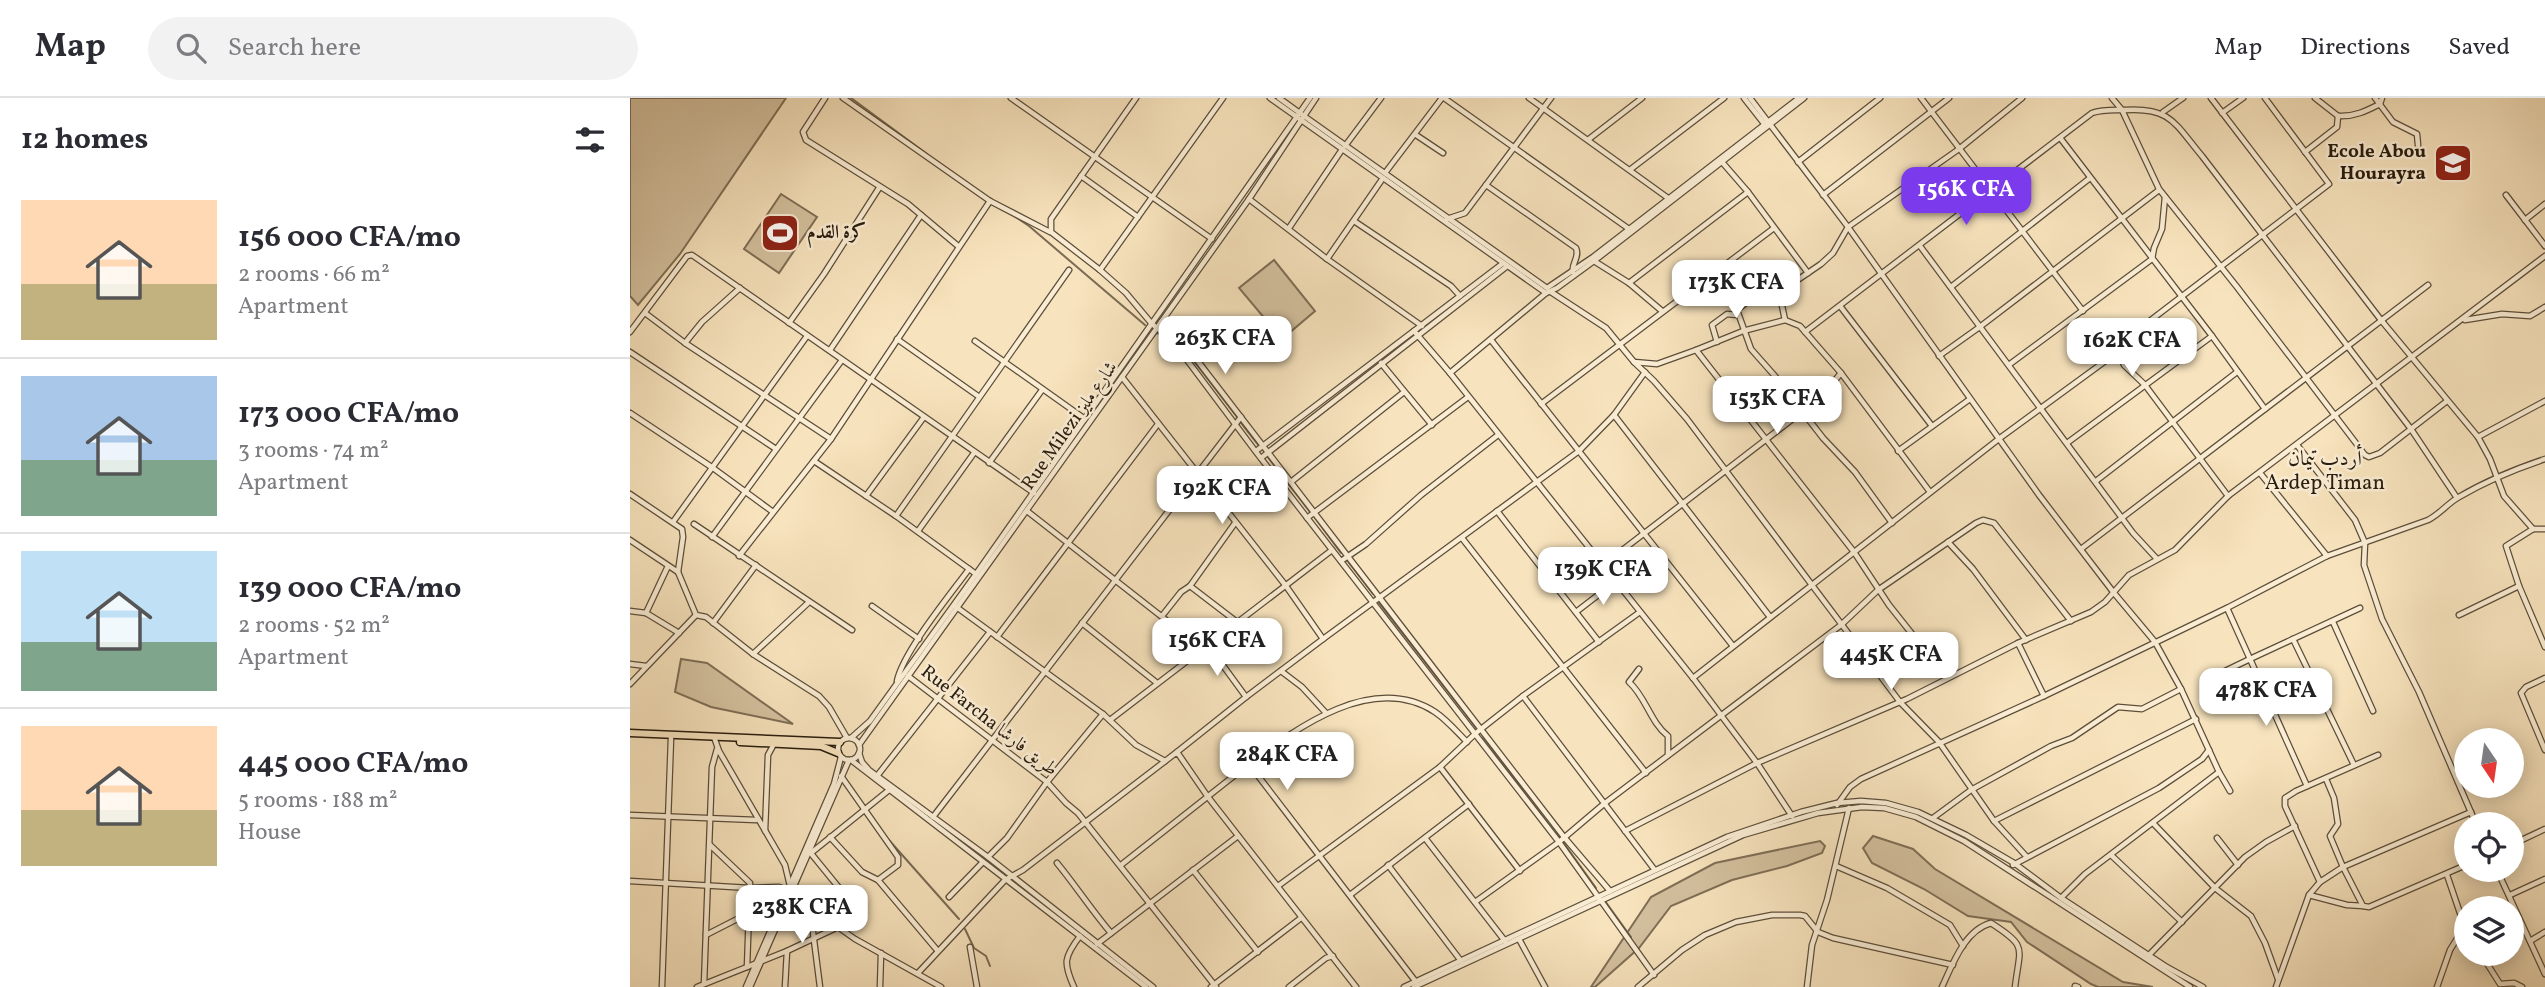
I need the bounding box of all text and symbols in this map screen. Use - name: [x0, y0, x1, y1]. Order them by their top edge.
- search box: [148, 17, 638, 80]
- text: Map: [35, 25, 106, 71]
- icon: search: [172, 29, 210, 67]
- text: Search here: [228, 30, 361, 66]
- text: Map: [2214, 31, 2262, 65]
- text: Directions: [2300, 31, 2410, 65]
- text: Saved: [2448, 31, 2510, 65]
- text: 12 homes: [21, 119, 148, 161]
- icon: filters: [571, 121, 609, 159]
- place label: Ecole Abou Hourayra: [2327, 139, 2426, 187]
- school or university icon: Ecole Abou Hourayra: [2432, 142, 2474, 184]
- pin: 156K CFA: [1894, 167, 2038, 227]
- text: 156K CFA: [1917, 174, 2015, 206]
- sports icon: كرة القدم: [759, 212, 801, 254]
- text: 156 000 CFA/mo: [238, 217, 461, 259]
- place label: كرة القدم: [807, 220, 866, 249]
- icon: home: [77, 228, 161, 312]
- text: 2 rooms · 66 m²: [238, 259, 390, 291]
- pin: 173K CFA: [1664, 260, 1808, 320]
- text: 173K CFA: [1688, 267, 1784, 299]
- text: Apartment: [238, 291, 349, 323]
- pin: 263K CFA: [1153, 316, 1297, 376]
- pin: 162K CFA: [2060, 318, 2204, 378]
- text: 263K CFA: [1175, 323, 1275, 355]
- text: 162K CFA: [2083, 325, 2181, 357]
- street label: Rue Milezi شارع مليز: [1016, 356, 1125, 496]
- pin: 153K CFA: [1705, 376, 1849, 436]
- text: 153K CFA: [1729, 383, 1825, 415]
- text: 173 000 CFA/mo: [238, 393, 459, 435]
- icon: home: [77, 404, 161, 488]
- text: 3 rooms · 74 m²: [238, 435, 388, 467]
- district label: أردب تيمان Ardep Timan: [2265, 443, 2385, 498]
- pin: 192K CFA: [1150, 466, 1294, 526]
- text: Apartment: [238, 467, 349, 499]
- text: 192K CFA: [1173, 473, 1271, 505]
- pin: 139K CFA: [1531, 547, 1675, 607]
- text: 139K CFA: [1554, 554, 1652, 586]
- text: 139 000 CFA/mo: [238, 568, 461, 610]
- icon: home: [77, 579, 161, 663]
- text: 2 rooms · 52 m²: [238, 610, 390, 642]
- pin: 156K CFA: [1145, 618, 1289, 678]
- text: 156K CFA: [1168, 625, 1266, 657]
- pin: 445K CFA: [1819, 632, 1963, 692]
- text: 445K CFA: [1839, 639, 1943, 671]
- text: Apartment: [238, 642, 349, 674]
- street label: Rue Farcha طريق فارشا: [915, 659, 1063, 783]
- pin: 478K CFA: [2194, 668, 2338, 728]
- text: 478K CFA: [2215, 675, 2317, 707]
- north arrow: [2454, 728, 2524, 798]
- map controls: [2454, 728, 2524, 966]
- pin: 284K CFA: [1215, 732, 1359, 792]
- text: 284K CFA: [1236, 739, 1338, 771]
- text: 445 000 CFA/mo: [238, 743, 468, 785]
- icon: home: [77, 754, 161, 838]
- text: 5 rooms · 188 m²: [238, 785, 397, 817]
- button: locate: [2454, 812, 2524, 882]
- text: House: [238, 817, 301, 849]
- pin: 238K CFA: [730, 886, 874, 945]
- text: 238K CFA: [752, 892, 852, 924]
- button: layers: [2454, 896, 2524, 966]

